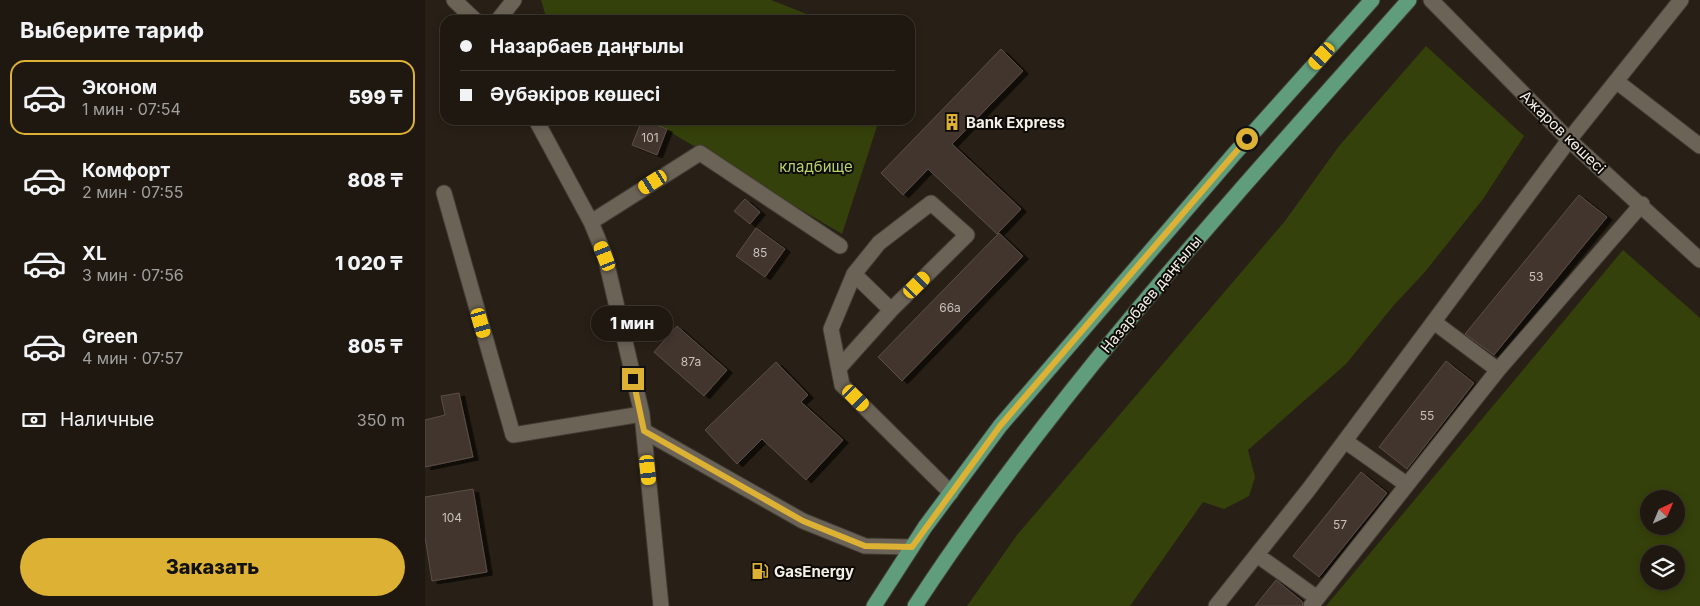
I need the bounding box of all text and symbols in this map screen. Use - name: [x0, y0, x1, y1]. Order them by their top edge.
- text: Выберите тариф: [20, 17, 204, 43]
- text: Назарбаев даңғылы: [490, 35, 684, 58]
- car: [1306, 40, 1337, 72]
- icon: car: [22, 75, 67, 120]
- text: Эконом: [82, 76, 157, 99]
- text: Әубәкіров көшесі: [490, 83, 660, 106]
- text: 599 ₸: [348, 86, 403, 109]
- street label: Ажаров көшесі: [1516, 86, 1610, 178]
- text: 1 мин · 07:54: [82, 99, 181, 119]
- building icon: Bank Express: [942, 112, 962, 132]
- place label: Bank Express: [966, 113, 1065, 132]
- route start: [1236, 128, 1258, 150]
- house number: 101: [641, 130, 659, 145]
- park label: кладбище: [779, 157, 853, 176]
- icon: car: [22, 158, 67, 203]
- text: Комфорт: [82, 159, 170, 182]
- car: [636, 168, 669, 196]
- text: 808 ₸: [348, 169, 403, 192]
- text: 2 мин · 07:55: [82, 182, 183, 202]
- street label: Назарбаев даңғылы: [1096, 231, 1206, 357]
- car: [592, 239, 617, 273]
- icon: car: [22, 241, 67, 286]
- text: XL: [82, 242, 107, 265]
- house number: 85: [753, 245, 767, 260]
- text: 1 020 ₸: [335, 252, 403, 275]
- text: 3 мин · 07:56: [82, 265, 184, 285]
- car: [901, 269, 932, 301]
- house number: 53: [1529, 269, 1543, 284]
- house number: 66а: [939, 300, 961, 315]
- callout: 1 мин: [592, 306, 674, 342]
- car: [469, 307, 492, 339]
- text: 1 мин: [610, 313, 654, 333]
- icon: car: [22, 324, 67, 369]
- text: Green: [82, 325, 138, 348]
- text: 805 ₸: [348, 335, 403, 358]
- text: 4 мин · 07:57: [82, 348, 183, 368]
- house number: 87а: [681, 354, 701, 369]
- route end: [622, 368, 644, 390]
- car: [840, 382, 871, 414]
- icon: cash: [20, 406, 48, 434]
- text: Наличные: [60, 408, 154, 431]
- house number: 55: [1420, 408, 1434, 423]
- text: 350 m: [357, 410, 405, 430]
- car: [638, 454, 657, 486]
- north arrow: [1640, 490, 1685, 535]
- map controls: [1640, 490, 1685, 590]
- house number: 104: [442, 510, 462, 525]
- house number: 57: [1333, 517, 1347, 532]
- button: Заказать: [20, 538, 405, 596]
- button: layers: [1640, 545, 1685, 590]
- fuel station icon: GasEnergy: [750, 561, 770, 581]
- place label: GasEnergy: [774, 562, 854, 581]

